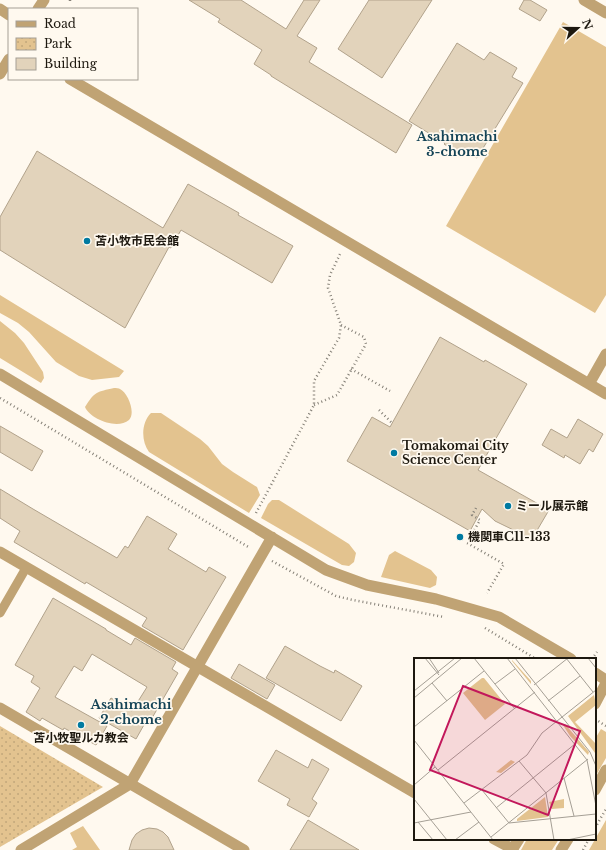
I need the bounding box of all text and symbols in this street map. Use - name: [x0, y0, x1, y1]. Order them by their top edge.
- legend: [8, 8, 138, 80]
- north arrow: [558, 8, 598, 48]
- text: Road: [44, 16, 76, 31]
- text: N: [579, 17, 596, 32]
- text: Park: [44, 36, 72, 51]
- text: Building: [44, 56, 98, 71]
- district label: Asahimachi 3-chome: [415, 128, 498, 160]
- place label: 苫小牧市民会館: [95, 233, 179, 248]
- marker: 苫小牧市民会館: [82, 236, 92, 246]
- place label: Tomakomai City Science Center: [402, 438, 509, 467]
- marker: Tomakomai City Science Center: [389, 448, 399, 458]
- place label: ミール展示館: [516, 498, 588, 513]
- marker: ミール展示館: [503, 501, 513, 511]
- place label: 機関車C11-133: [468, 529, 551, 544]
- marker: 機関車C11-133: [455, 532, 465, 542]
- inset map: [414, 658, 596, 840]
- district label: Asahimachi 2-chome: [89, 696, 172, 728]
- marker: 苫小牧聖ルカ教会: [76, 720, 86, 730]
- place label: 苫小牧聖ルカ教会: [33, 730, 129, 745]

